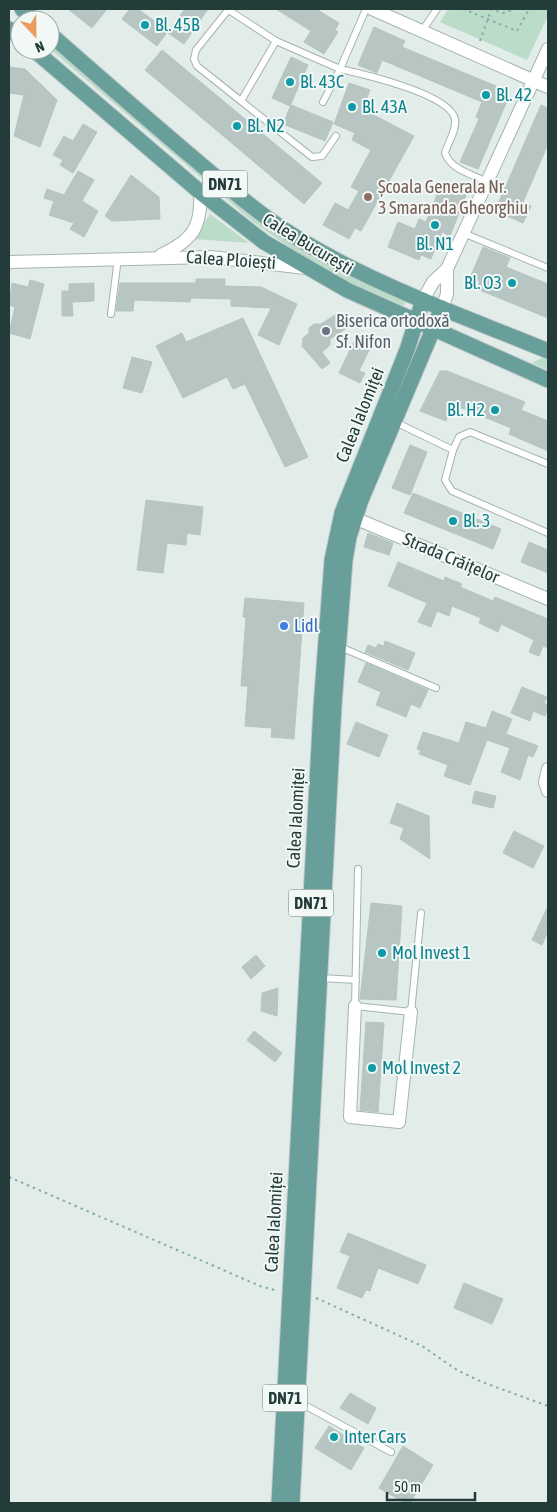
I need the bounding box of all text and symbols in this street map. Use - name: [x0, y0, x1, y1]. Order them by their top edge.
- north arrow: [10, 10, 60, 60]
- place label: Bl. 45B: [155, 14, 200, 35]
- marker: Bl. 45B: [139, 19, 151, 31]
- text: N: [33, 38, 47, 56]
- place label: Bl. 43C: [300, 71, 344, 92]
- marker: Bl. 43C: [284, 76, 296, 88]
- place label: Bl. 42: [496, 84, 532, 105]
- marker: Bl. 42: [480, 89, 492, 101]
- place label: Bl. 43A: [362, 96, 407, 117]
- marker: Bl. 43A: [346, 101, 358, 113]
- place label: Bl. N2: [247, 115, 285, 136]
- marker: Bl. N2: [231, 120, 243, 132]
- road number: DN71: [202, 170, 248, 198]
- place label: Școala Generala Nr. 3 Smaranda Gheorghiu: [378, 176, 528, 218]
- marker: Școala Generala Nr. 3 Smaranda Gheorghiu: [362, 191, 374, 203]
- street label: Calea București: [259, 208, 357, 279]
- marker: Bl. N1: [429, 219, 441, 231]
- place label: Bl. N1: [416, 233, 454, 254]
- street label: Calea Ploiești: [185, 246, 277, 273]
- place label: Bl. O3: [464, 272, 502, 293]
- marker: Bl. O3: [506, 277, 518, 289]
- place label: Biserica ortodoxă Sf. Nifon: [336, 310, 450, 352]
- marker: Biserica ortodoxă Sf. Nifon: [320, 325, 332, 337]
- street label: Calea Ialomiței: [331, 364, 388, 465]
- place label: Bl. H2: [447, 399, 485, 420]
- marker: Bl. H2: [489, 404, 501, 416]
- place label: Bl. 3: [463, 510, 490, 531]
- marker: Bl. 3: [447, 515, 459, 527]
- street label: Strada Crăițelor: [400, 528, 503, 588]
- place label: Lidl: [294, 615, 319, 636]
- marker: Lidl: [278, 620, 290, 632]
- street label: Calea Ialomiței: [282, 767, 309, 869]
- road number: DN71: [288, 890, 334, 916]
- place label: Mol Invest 1: [392, 942, 471, 963]
- marker: Mol Invest 1: [376, 947, 388, 959]
- place label: Mol Invest 2: [382, 1057, 461, 1078]
- marker: Mol Invest 2: [366, 1062, 378, 1074]
- street label: Calea Ialomiței: [260, 1171, 287, 1273]
- road number: DN71: [262, 1385, 308, 1412]
- place label: Inter Cars: [344, 1426, 406, 1447]
- marker: Inter Cars: [328, 1431, 340, 1443]
- scale bar: [387, 1470, 474, 1502]
- text: 50 m: [394, 1478, 421, 1495]

